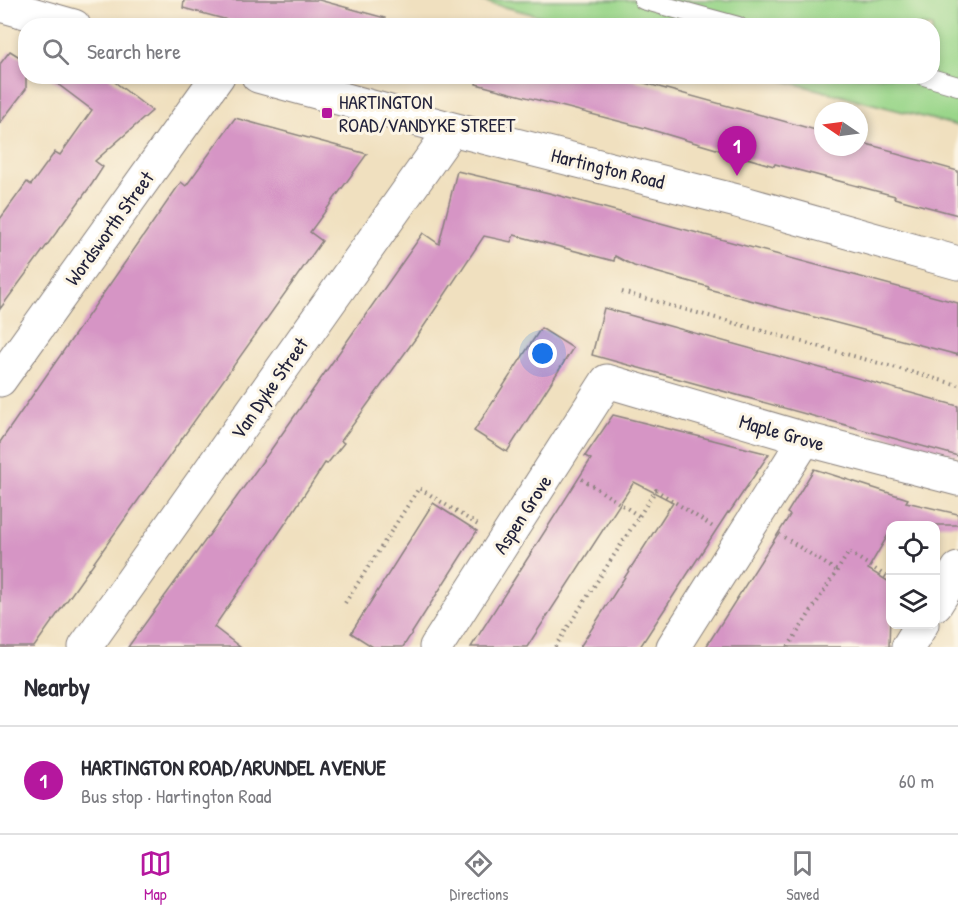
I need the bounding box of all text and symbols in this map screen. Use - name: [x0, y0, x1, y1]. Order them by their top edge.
- search box: [18, 18, 940, 84]
- icon: search: [39, 35, 72, 68]
- text: Search here: [87, 36, 181, 66]
- place label: HARTINGTON ROAD/VANDYKE STREET: [339, 88, 516, 138]
- north arrow: [814, 102, 868, 156]
- marker: HARTINGTON ROAD/VANDYKE STREET: [320, 106, 334, 120]
- pin: 1: [718, 126, 756, 176]
- street label: Hartington Road: [549, 141, 668, 195]
- street label: Wordsworth Street: [58, 165, 160, 291]
- street label: Van Dyke Street: [224, 331, 315, 444]
- your location: [528, 339, 557, 368]
- street label: Maple Grove: [736, 407, 828, 457]
- street label: Aspen Grove: [486, 469, 558, 559]
- map controls: [886, 521, 940, 629]
- button: locate: [886, 521, 940, 575]
- button: layers: [886, 575, 940, 629]
- text: Nearby: [24, 669, 90, 704]
- text: HARTINGTON ROAD/ARUNDEL AVENUE: [81, 752, 386, 782]
- text: 1: [40, 767, 47, 794]
- text: 60 m: [899, 767, 934, 794]
- text: Bus stop · Hartington Road: [81, 782, 271, 809]
- tab: Map: [139, 847, 172, 905]
- tab: Directions: [450, 847, 508, 905]
- tab: Saved: [786, 847, 819, 905]

